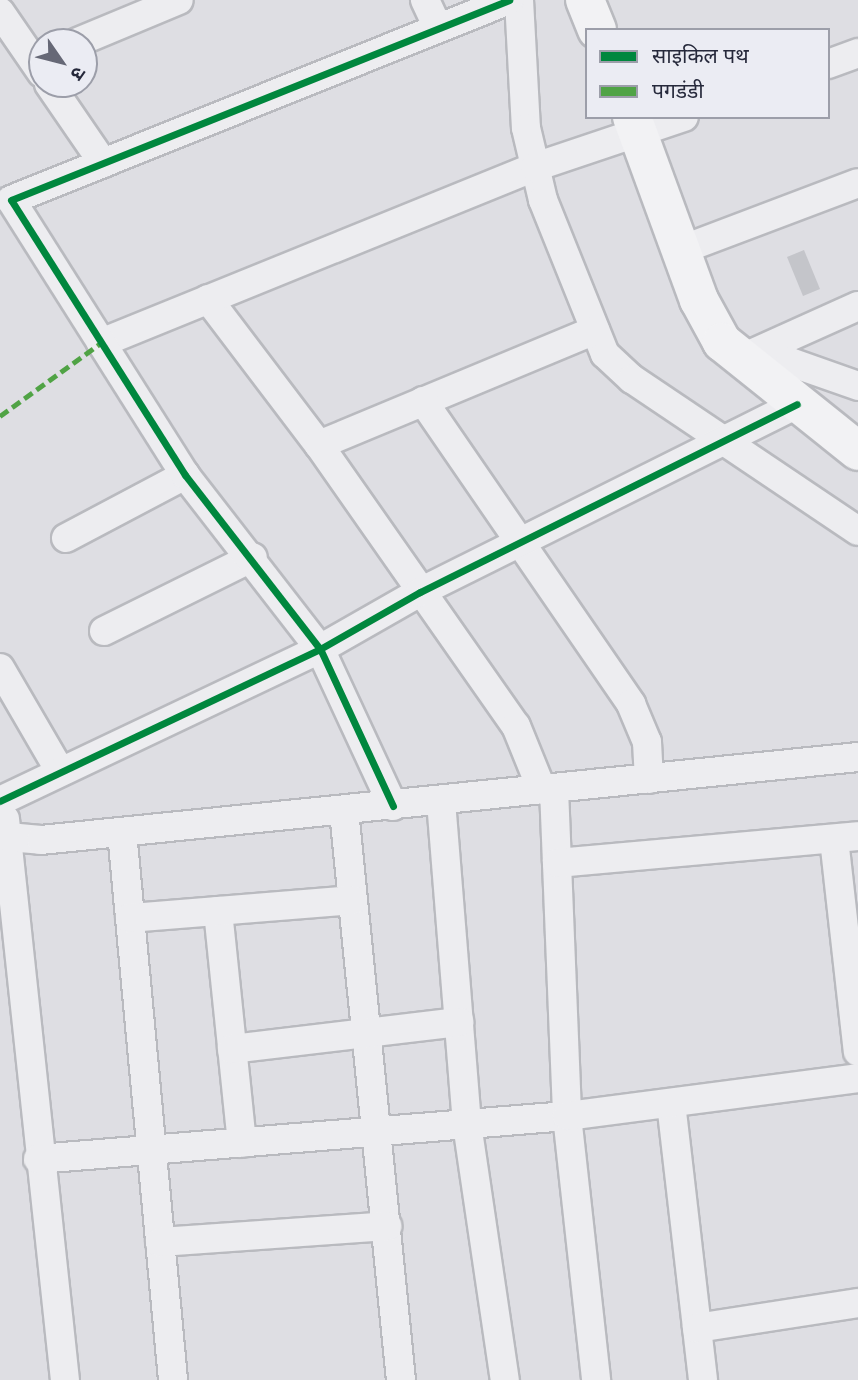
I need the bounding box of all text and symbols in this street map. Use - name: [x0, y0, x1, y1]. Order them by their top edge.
- north arrow: [28, 28, 98, 98]
- legend: [585, 28, 830, 119]
- text: साइकिल पथ: [652, 42, 749, 69]
- text: उ: [66, 62, 92, 85]
- text: पगडंडी: [652, 77, 704, 104]

